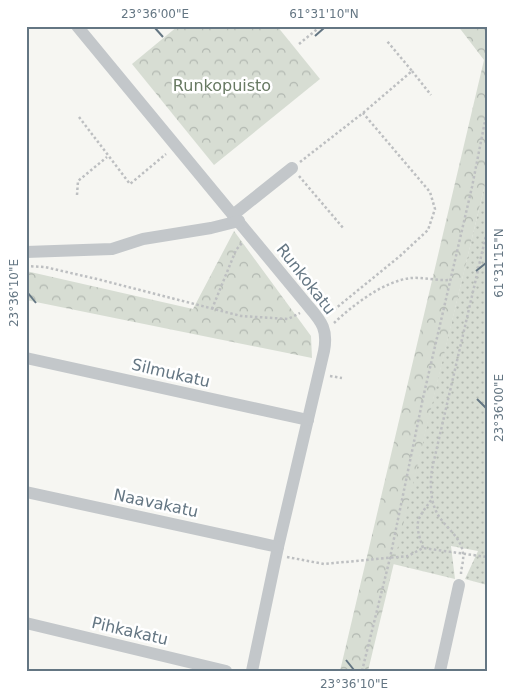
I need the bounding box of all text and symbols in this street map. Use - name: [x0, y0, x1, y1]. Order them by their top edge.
- text: 23°36'00"E: [121, 7, 189, 21]
- text: 61°31'10"N: [289, 7, 359, 21]
- park label: Runkopuisto: [173, 76, 271, 95]
- text: 61°31'15"N: [492, 228, 506, 298]
- street label: Runkokatu: [273, 240, 339, 318]
- text: 23°36'10"E: [7, 259, 21, 327]
- street label: Silmukatu: [130, 355, 212, 391]
- text: 23°36'00"E: [492, 374, 506, 442]
- street label: Naavakatu: [112, 485, 200, 521]
- street label: Pihkakatu: [90, 613, 170, 649]
- text: 23°36'10"E: [320, 677, 388, 691]

